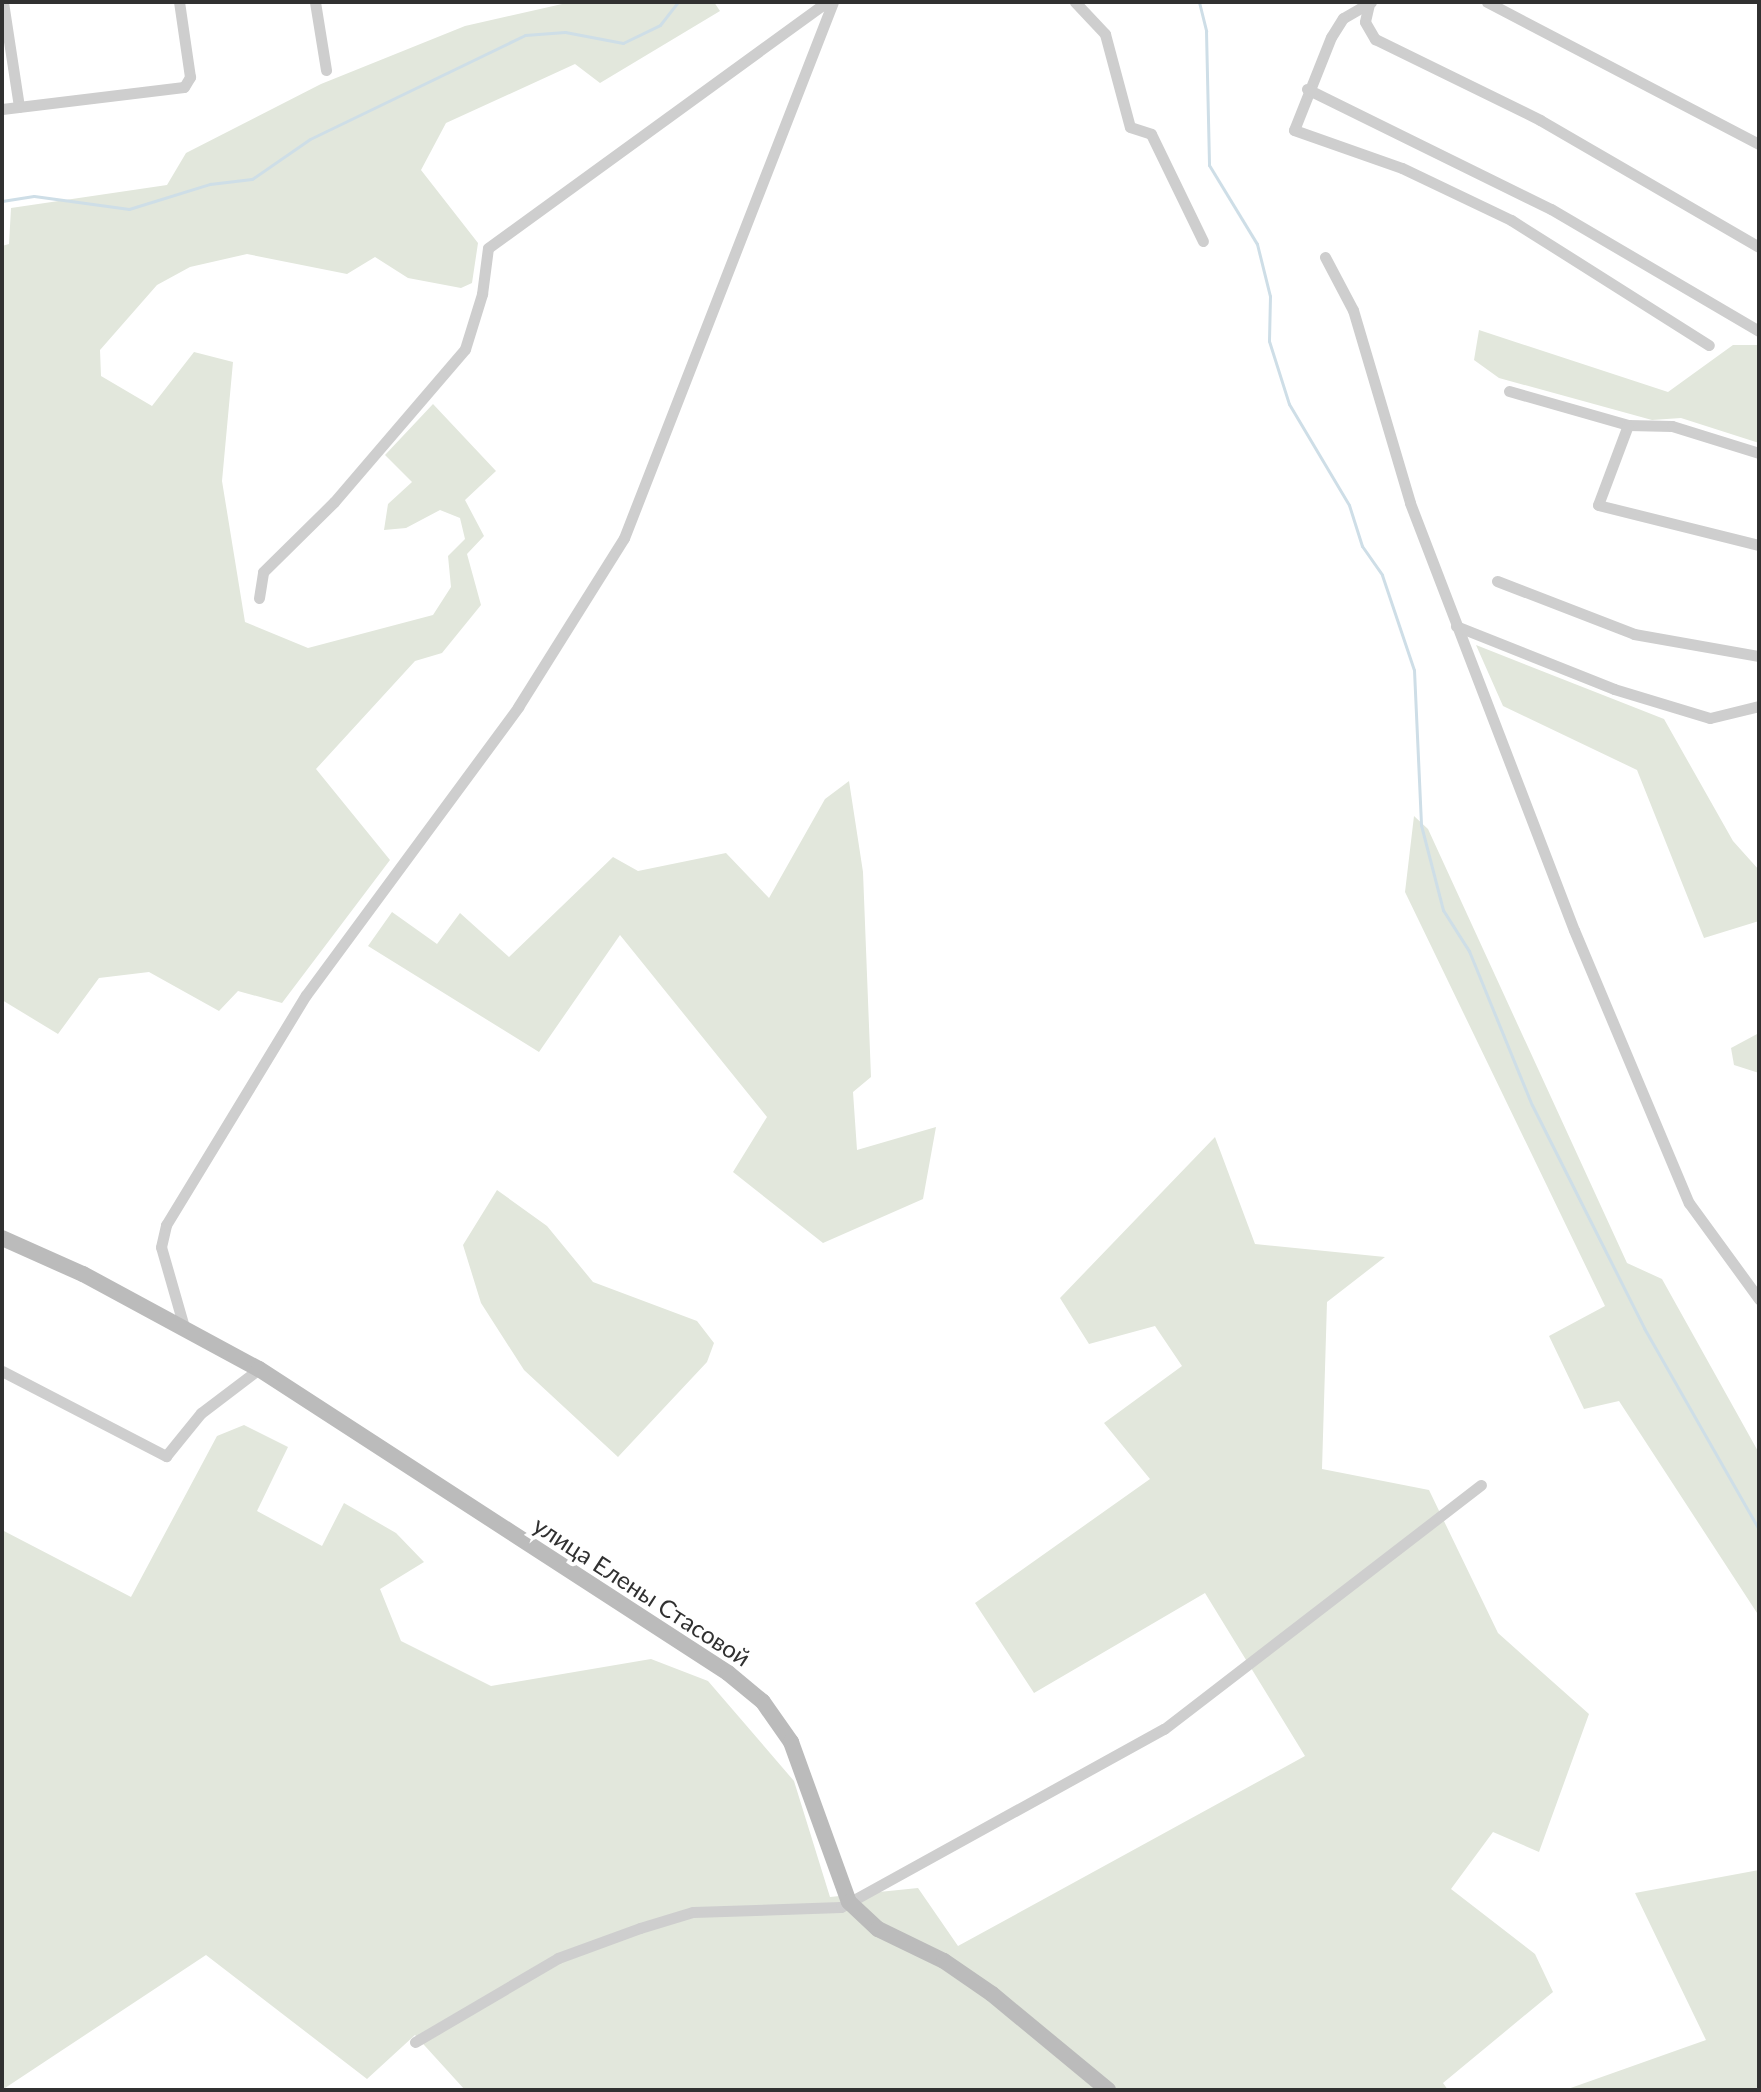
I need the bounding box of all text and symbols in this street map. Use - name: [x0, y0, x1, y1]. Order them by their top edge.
- street label: улица Елены Стасовой: [528, 1510, 756, 1672]

